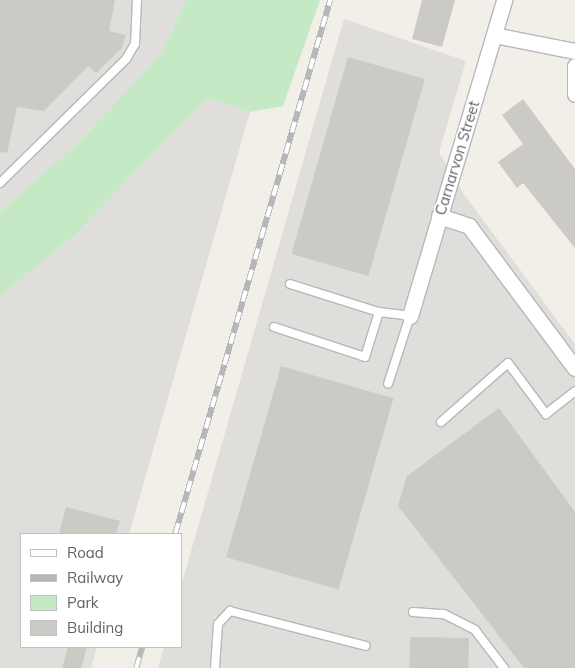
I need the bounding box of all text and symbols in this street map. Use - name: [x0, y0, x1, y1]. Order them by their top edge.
- street label: Carnarvon Street: [431, 99, 483, 217]
- legend: [20, 533, 182, 648]
- text: Road: [67, 543, 104, 562]
- text: Railway: [67, 568, 123, 587]
- text: Park: [67, 593, 99, 612]
- text: Building: [67, 618, 123, 637]

